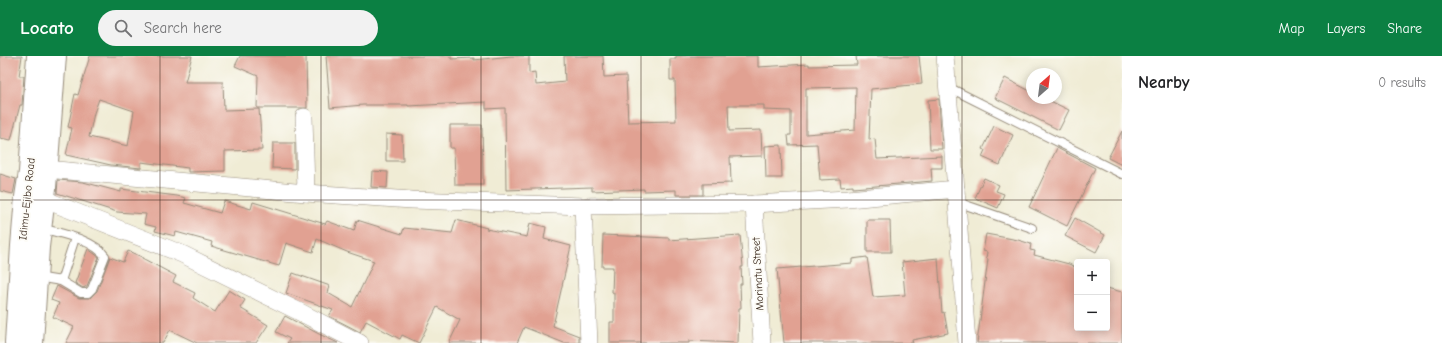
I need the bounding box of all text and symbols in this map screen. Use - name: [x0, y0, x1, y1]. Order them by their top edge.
- search box: [98, 10, 378, 46]
- text: Locato: [20, 17, 74, 39]
- icon: search: [112, 17, 134, 39]
- text: Search here: [144, 19, 222, 37]
- text: Map: [1278, 20, 1305, 37]
- text: Layers: [1327, 20, 1365, 37]
- text: Share: [1387, 20, 1422, 37]
- north arrow: [1026, 68, 1062, 104]
- text: Nearby: [1138, 73, 1189, 92]
- text: 0 results: [1378, 75, 1426, 90]
- street label: Idimu-Ejibo Road: [16, 157, 38, 241]
- street label: Morinatu Street: [750, 236, 766, 311]
- map controls: [1074, 259, 1110, 331]
- button: +: [1074, 259, 1110, 295]
- button: −: [1074, 295, 1110, 331]

